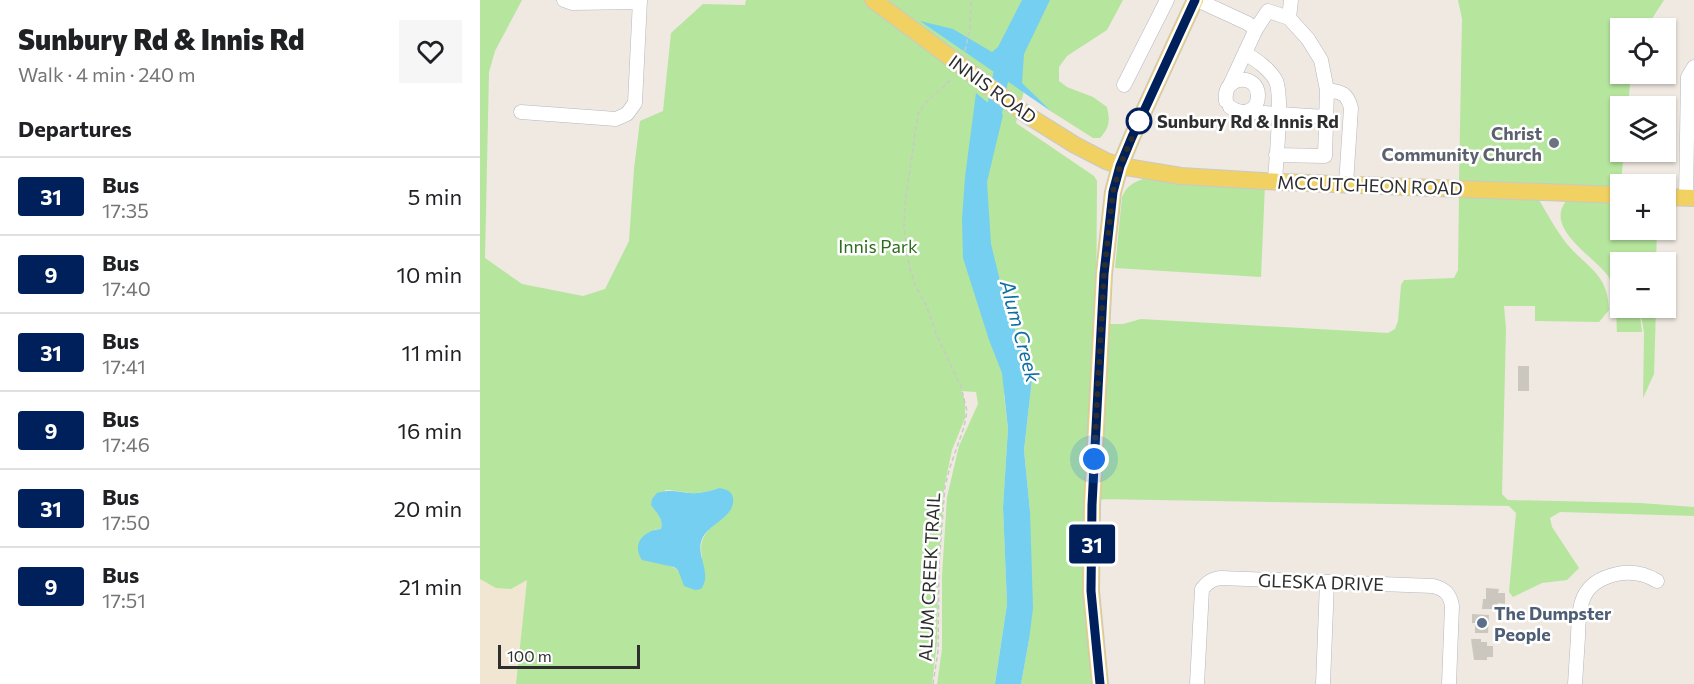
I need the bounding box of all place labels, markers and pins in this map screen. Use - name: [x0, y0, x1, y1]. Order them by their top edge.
- marker: Sunbury Rd & Innis Rd: [1126, 108, 1152, 134]
- place label: Sunbury Rd & Innis Rd: [1157, 110, 1339, 132]
- place label: Christ Community Church: [1382, 122, 1542, 165]
- marker: Christ Community Church: [1547, 136, 1561, 150]
- place label: The Dumpster People: [1494, 602, 1612, 645]
- marker: The Dumpster People: [1475, 616, 1489, 630]

